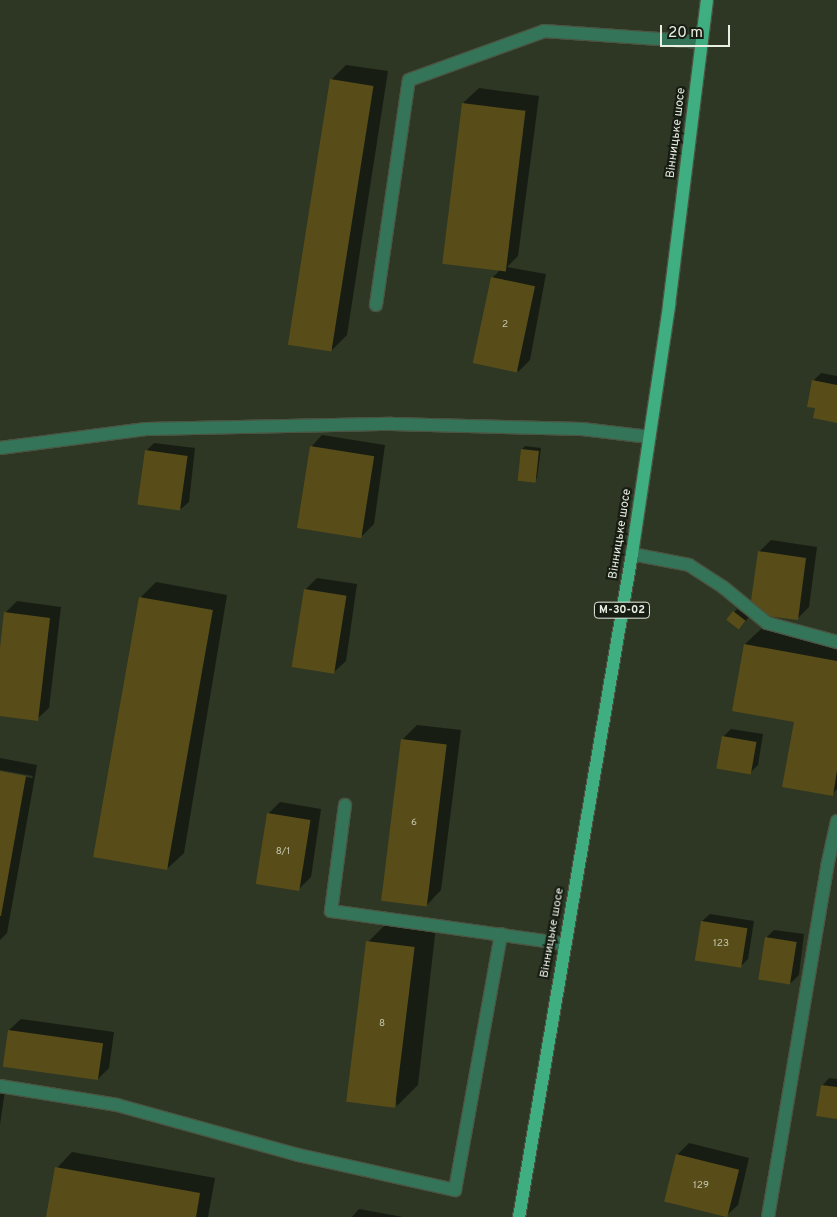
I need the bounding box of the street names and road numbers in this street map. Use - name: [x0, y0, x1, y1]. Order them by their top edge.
- street label: Вінницьке шосе: [664, 87, 690, 179]
- street label: Вінницьке шосе: [607, 488, 635, 580]
- road number: М-30-02: [593, 602, 651, 618]
- street label: Вінницьке шосе: [538, 887, 568, 979]

